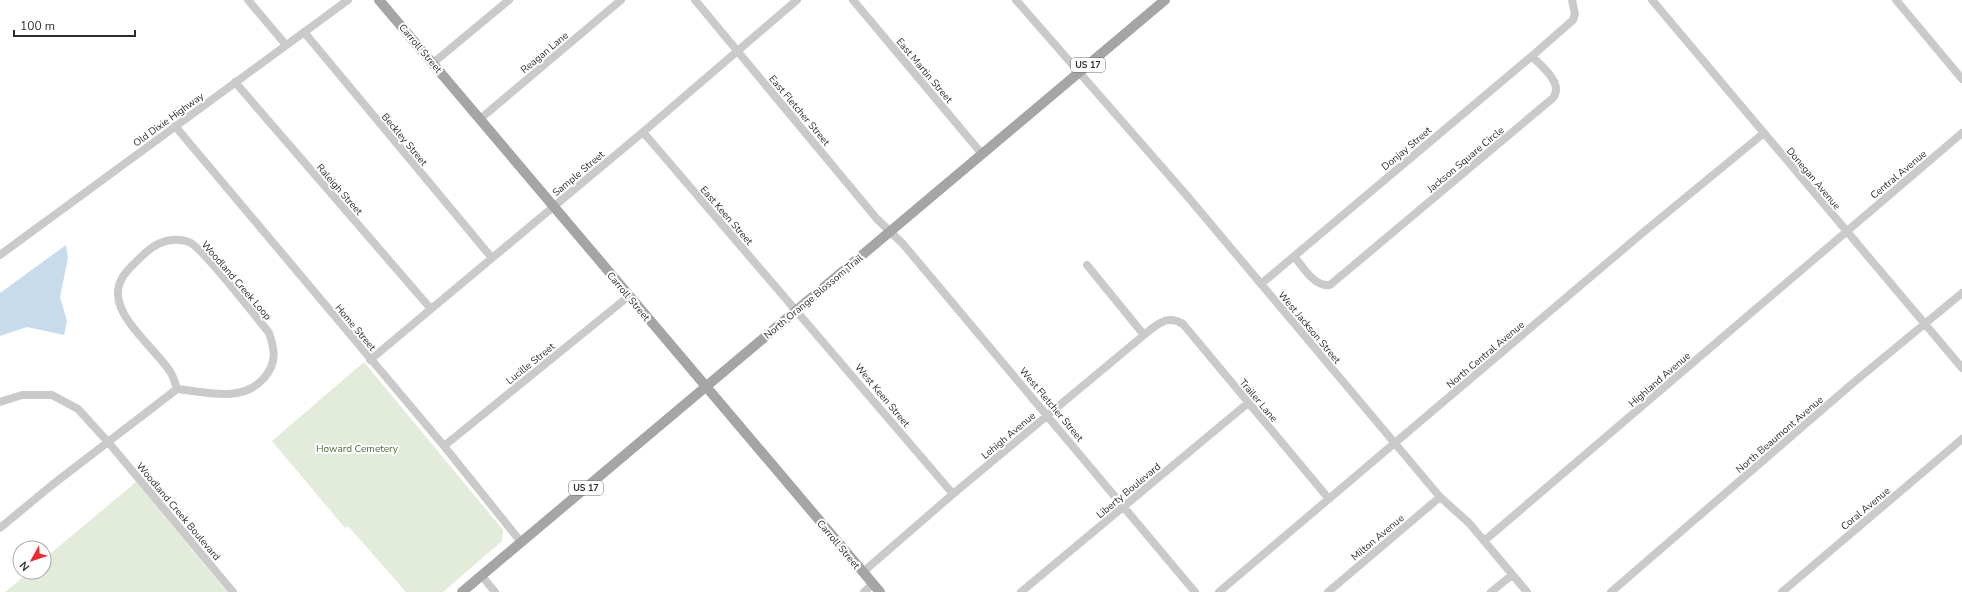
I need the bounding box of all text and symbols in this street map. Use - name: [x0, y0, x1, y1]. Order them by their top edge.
- scale bar: [14, 12, 135, 38]
- text: 100 m: [20, 18, 55, 34]
- street label: Carroll Street: [395, 21, 445, 77]
- street label: Reagan Lane: [518, 29, 571, 77]
- street label: East Martin Street: [893, 35, 956, 107]
- road number: US 17: [1071, 58, 1105, 72]
- street label: East Fletcher Street: [766, 72, 833, 149]
- street label: Old Dixie Highway: [130, 89, 207, 150]
- street label: Beckley Street: [378, 110, 431, 169]
- street label: Donjay Street: [1379, 123, 1435, 174]
- street label: Jackson Square Circle: [1423, 123, 1507, 197]
- street label: Donegan Avenue: [1783, 144, 1843, 213]
- street label: Central Avenue: [1868, 147, 1930, 202]
- street label: Sample Street: [550, 148, 608, 200]
- street label: Raleigh Street: [313, 161, 366, 219]
- street label: East Keen Street: [697, 183, 756, 249]
- street label: Woodland Creek Loop: [198, 238, 275, 323]
- street label: North Orange Blossom Trail: [761, 251, 866, 342]
- street label: Carroll Street: [603, 269, 653, 325]
- street label: West Jackson Street: [1275, 288, 1344, 367]
- street label: Home Street: [332, 301, 379, 354]
- street label: North Central Avenue: [1444, 318, 1528, 392]
- street label: Lucille Street: [503, 339, 558, 388]
- street label: Highland Avenue: [1626, 349, 1694, 411]
- street label: West Keen Street: [852, 361, 913, 431]
- street label: West Fletcher Street: [1016, 365, 1087, 445]
- street label: Trailer Lane: [1236, 376, 1280, 425]
- street label: North Beaumont Avenue: [1733, 393, 1826, 477]
- street label: Lehigh Avenue: [979, 409, 1039, 463]
- park label: Howard Cemetery: [316, 442, 399, 456]
- street label: Woodland Creek Boulevard: [133, 460, 224, 564]
- street label: Liberty Boulevard: [1094, 460, 1164, 522]
- road number: US 17: [569, 481, 603, 495]
- street label: Coral Avenue: [1838, 484, 1893, 534]
- street label: Milton Avenue: [1348, 511, 1407, 564]
- street label: Carroll Street: [813, 517, 863, 573]
- north arrow: [12, 540, 52, 580]
- text: N: [16, 558, 33, 574]

